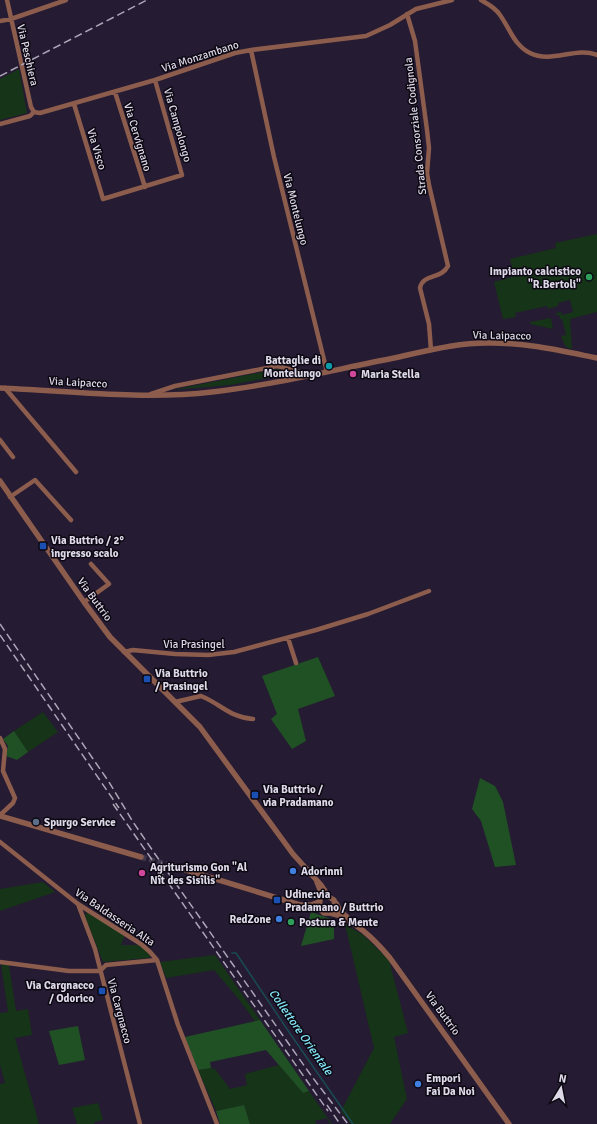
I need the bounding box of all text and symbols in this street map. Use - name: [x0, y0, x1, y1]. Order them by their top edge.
- street label: Via Peschiera: [14, 23, 41, 88]
- street label: Via Monzambano: [160, 38, 241, 75]
- street label: Strada Consorziale Codignola: [402, 56, 429, 195]
- street label: Via Campolongo: [161, 87, 194, 164]
- street label: Via Cervignano: [121, 101, 154, 173]
- street label: Via Visco: [84, 127, 109, 172]
- street label: Via Montelungo: [280, 172, 311, 247]
- place label: Impianto calcistico "R.Bertoli": [490, 265, 581, 291]
- marker: Impianto calcistico "R.Bertoli": [584, 272, 594, 282]
- street label: Via Laipacco: [472, 328, 532, 343]
- place label: Battaglie di Montelungo: [264, 354, 321, 380]
- marker: Battaglie di Montelungo: [324, 361, 334, 371]
- place label: Maria Stella: [361, 368, 420, 381]
- marker: Maria Stella: [348, 369, 358, 379]
- street label: Via Laipacco: [48, 374, 108, 391]
- place label: Via Buttrio / 2° ingresso scalo: [51, 534, 124, 560]
- marker: Via Buttrio / 2° ingresso scalo: [38, 541, 48, 551]
- street label: Via Buttrio: [74, 575, 115, 624]
- street label: Via Prasingel: [163, 638, 225, 651]
- place label: Via Buttrio / Prasingel: [155, 667, 208, 693]
- marker: Via Buttrio / Prasingel: [142, 674, 152, 684]
- place label: Via Buttrio / via Pradamano: [262, 783, 334, 809]
- marker: Via Buttrio / via Pradamano: [250, 790, 260, 800]
- place label: Spurgo Service: [44, 816, 116, 829]
- marker: Spurgo Service: [31, 817, 41, 827]
- place label: Agriturismo Gon "Al Nît des Sisîlis": [150, 861, 248, 887]
- place label: Adorinni: [301, 865, 343, 878]
- marker: Adorinni: [288, 866, 298, 876]
- marker: Agriturismo Gon "Al Nît des Sisîlis": [137, 868, 147, 878]
- street label: Via Baldasseria Alta: [72, 886, 157, 949]
- place label: Udine:via Pradamano / Buttrio: [285, 888, 384, 914]
- marker: Udine:via Pradamano / Buttrio: [272, 895, 282, 905]
- place label: RedZone: [230, 913, 272, 926]
- marker: RedZone: [274, 914, 284, 924]
- place label: Postura & Mente: [299, 916, 379, 929]
- marker: Postura & Mente: [286, 917, 296, 927]
- street label: Via Cargnacco: [105, 977, 134, 1045]
- place label: Via Cargnacco / Odorico: [26, 979, 94, 1005]
- marker: Via Cargnacco / Odorico: [97, 986, 107, 996]
- water label: Collettore Orientale: [265, 986, 336, 1079]
- street label: Via Buttrio: [422, 989, 463, 1038]
- north arrow: [541, 1068, 581, 1108]
- place label: Empori Fai Da Noi: [426, 1072, 475, 1098]
- text: N: [558, 1072, 568, 1086]
- marker: Empori Fai Da Noi: [413, 1079, 423, 1089]

